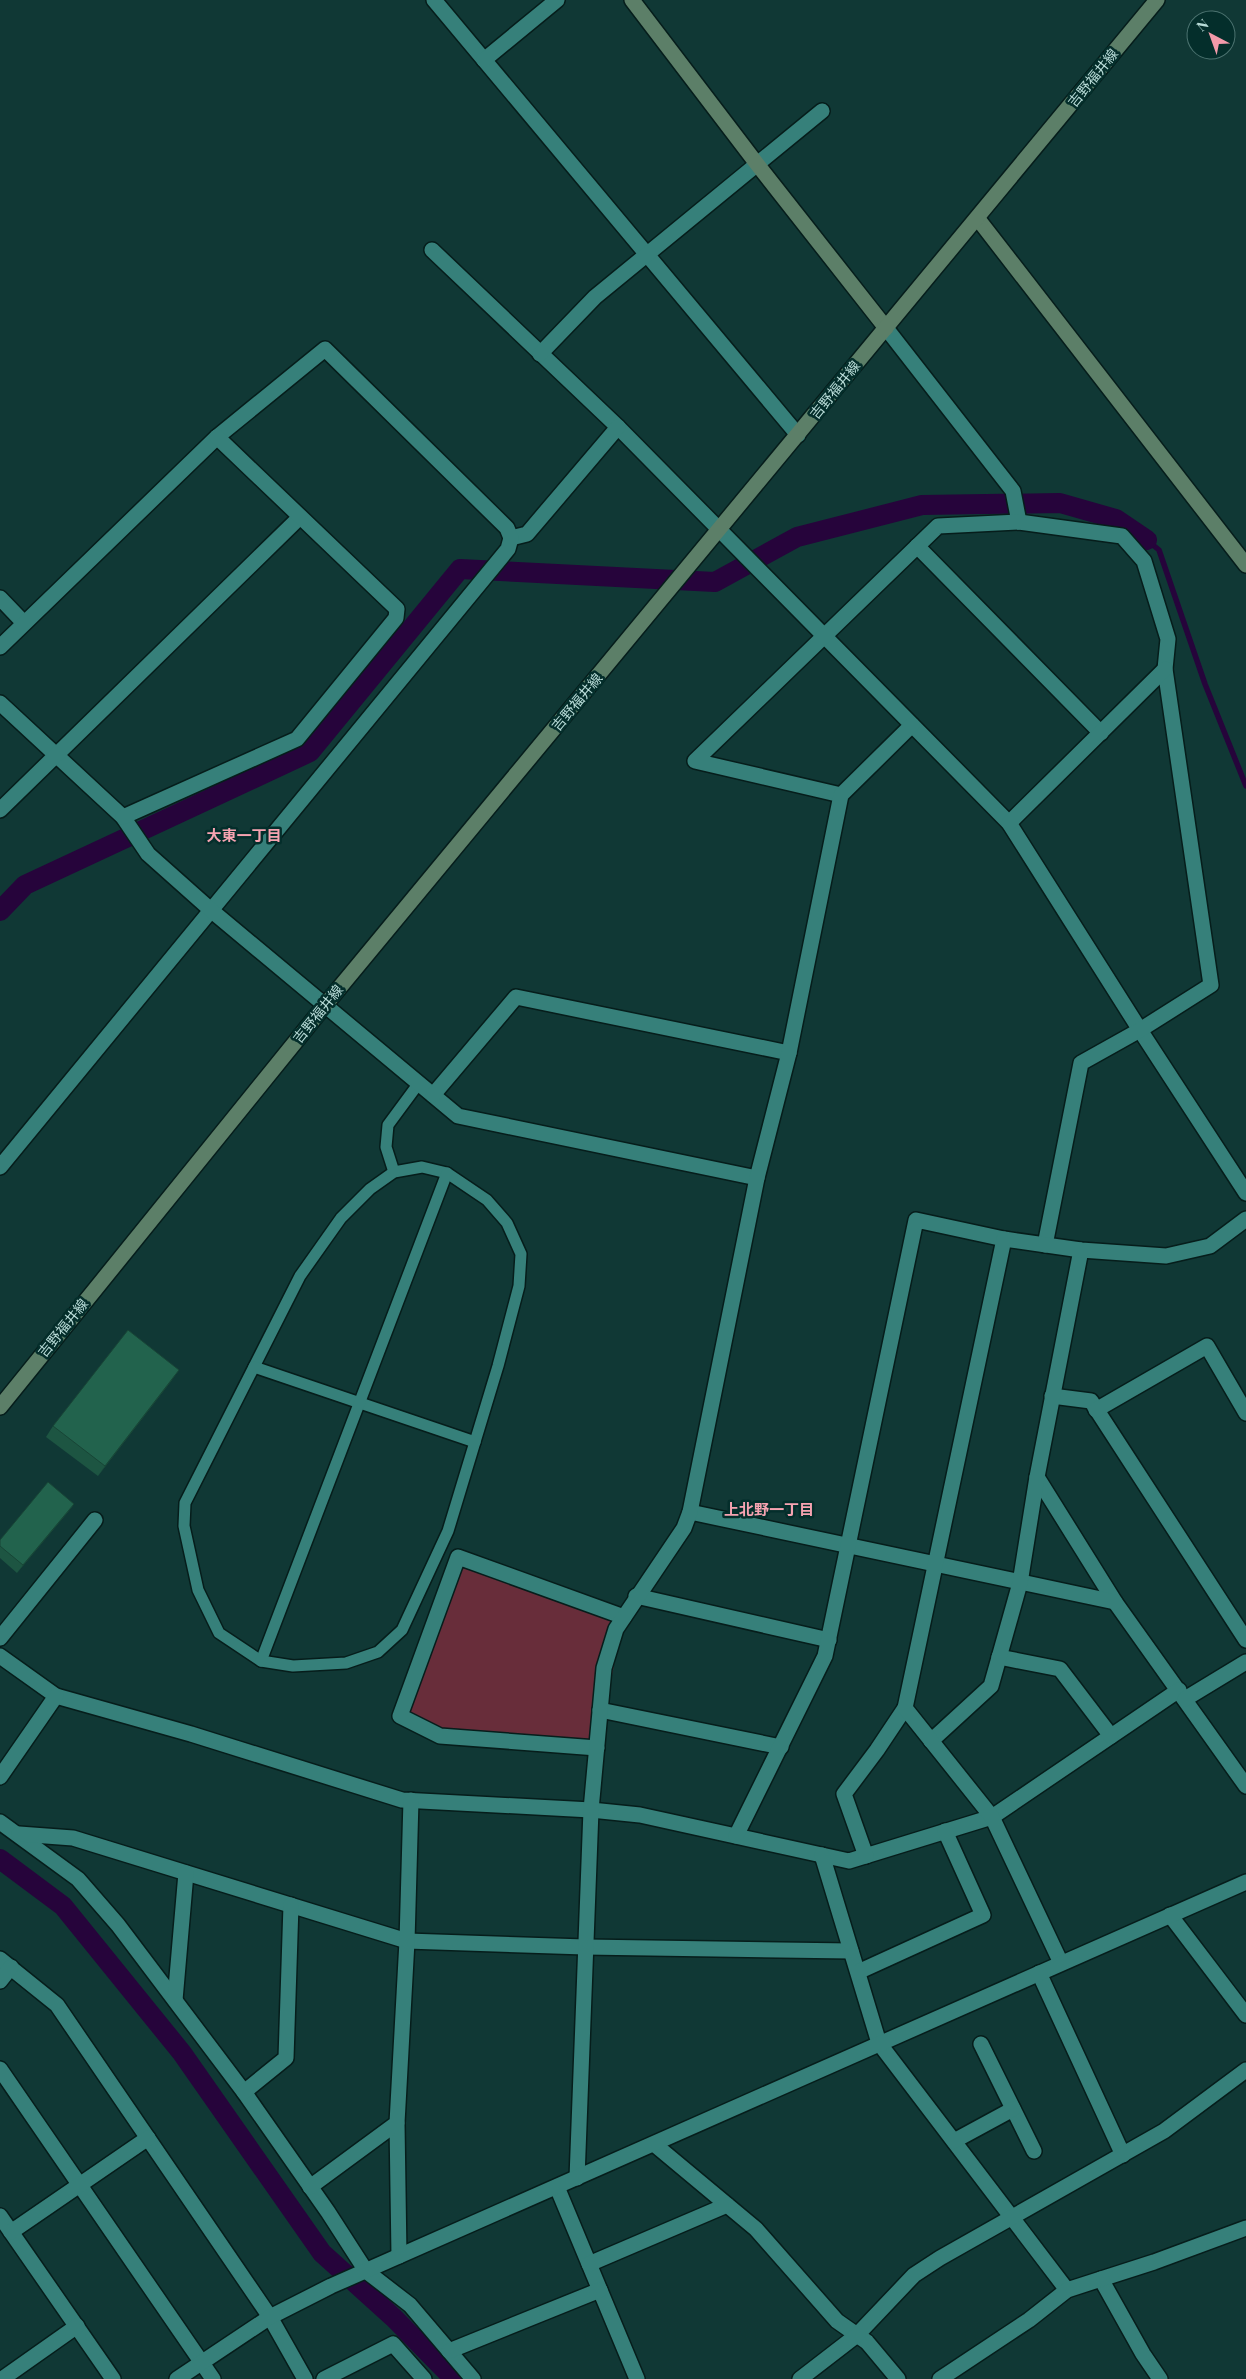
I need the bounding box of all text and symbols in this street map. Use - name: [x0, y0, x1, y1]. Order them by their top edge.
- north arrow: [1186, 10, 1236, 60]
- text: N: [1192, 14, 1212, 35]
- street label: 吉野福井線: [1063, 45, 1122, 111]
- street label: 吉野福井線: [805, 357, 864, 423]
- street label: 吉野福井線: [547, 669, 606, 735]
- district label: 大東一丁目: [206, 825, 282, 845]
- street label: 吉野福井線: [288, 981, 347, 1047]
- street label: 吉野福井線: [33, 1295, 92, 1361]
- district label: 上北野一丁目: [724, 1499, 814, 1519]

